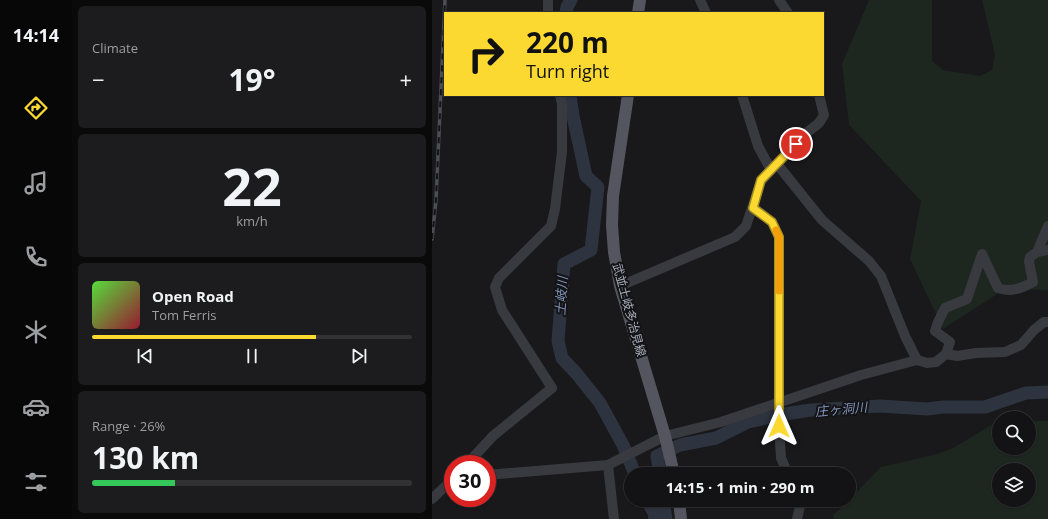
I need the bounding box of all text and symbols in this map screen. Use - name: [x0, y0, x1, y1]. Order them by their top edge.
- text: 14:14: [13, 23, 59, 47]
- text: 220 m: [526, 23, 609, 61]
- icon: right: [460, 28, 512, 80]
- text: Climate: [92, 39, 138, 57]
- text: 19°: [228, 59, 276, 100]
- text: Turn right: [526, 59, 609, 83]
- text: −: [92, 64, 105, 94]
- text: +: [399, 64, 412, 94]
- icon: directions: [22, 94, 50, 122]
- pin: [779, 127, 813, 161]
- icon: arrive: [785, 133, 807, 155]
- text: 22: [222, 150, 282, 221]
- icon: music: [22, 169, 50, 197]
- text: km/h: [236, 212, 268, 230]
- icon: phone: [22, 243, 50, 271]
- street label: 武並土岐多治見線: [609, 261, 650, 358]
- water label: 土岐川: [551, 274, 571, 316]
- text: Open Road: [152, 286, 234, 306]
- text: Tom Ferris: [152, 306, 217, 324]
- icon: climate: [22, 318, 50, 346]
- icon: previous: [134, 345, 156, 367]
- icon: pause: [241, 345, 263, 367]
- icon: next: [348, 345, 370, 367]
- icon: car: [22, 393, 50, 421]
- water label: 庄ヶ洞川: [814, 398, 870, 420]
- position arrow: [758, 405, 800, 447]
- map controls: [992, 411, 1036, 507]
- button: search: [992, 411, 1036, 455]
- text: Range · 26%: [92, 417, 165, 435]
- text: 130 km: [92, 437, 199, 478]
- speed limit sign: 30: [444, 455, 496, 507]
- button: layers: [992, 463, 1036, 507]
- icon: filters: [22, 468, 50, 496]
- text: 14:15 · 1 min · 290 m: [666, 477, 814, 497]

